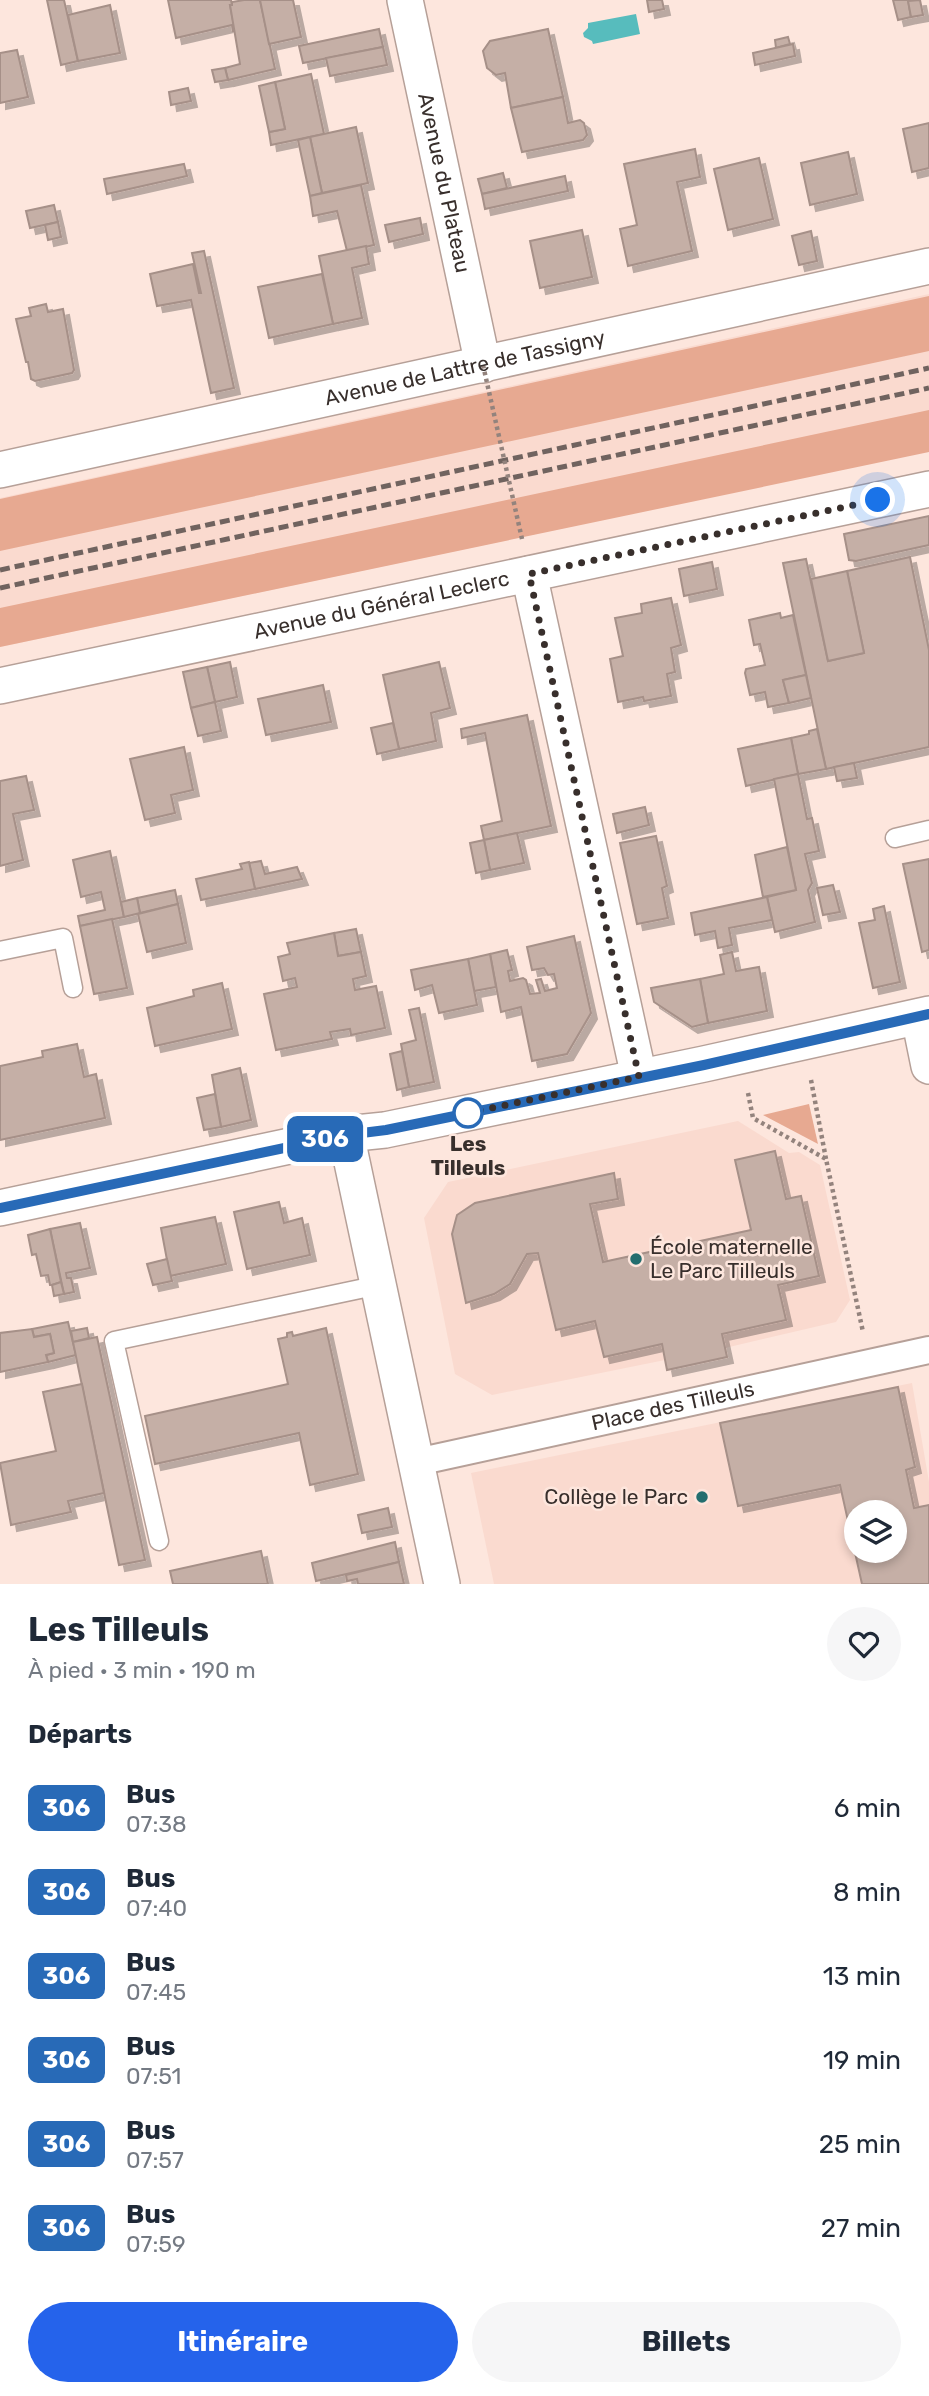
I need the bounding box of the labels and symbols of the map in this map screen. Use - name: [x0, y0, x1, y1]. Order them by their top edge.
- street label: Avenue du Plateau: [413, 90, 476, 275]
- street label: Avenue de Lattre de Tassigny: [322, 324, 608, 410]
- your location: [860, 482, 895, 517]
- street label: Avenue du Général Leclerc: [251, 565, 511, 644]
- marker: Les Tilleuls: [453, 1098, 483, 1128]
- line badge: 306: [285, 1116, 365, 1162]
- place label: Les Tilleuls: [431, 1131, 505, 1180]
- place label: École maternelle Le Parc Tilleuls: [650, 1234, 813, 1283]
- marker: École maternelle Le Parc Tilleuls: [628, 1251, 644, 1267]
- street label: Place des Tilleuls: [589, 1376, 757, 1435]
- place label: Collège le Parc: [544, 1484, 688, 1509]
- marker: Collège le Parc: [694, 1489, 710, 1505]

